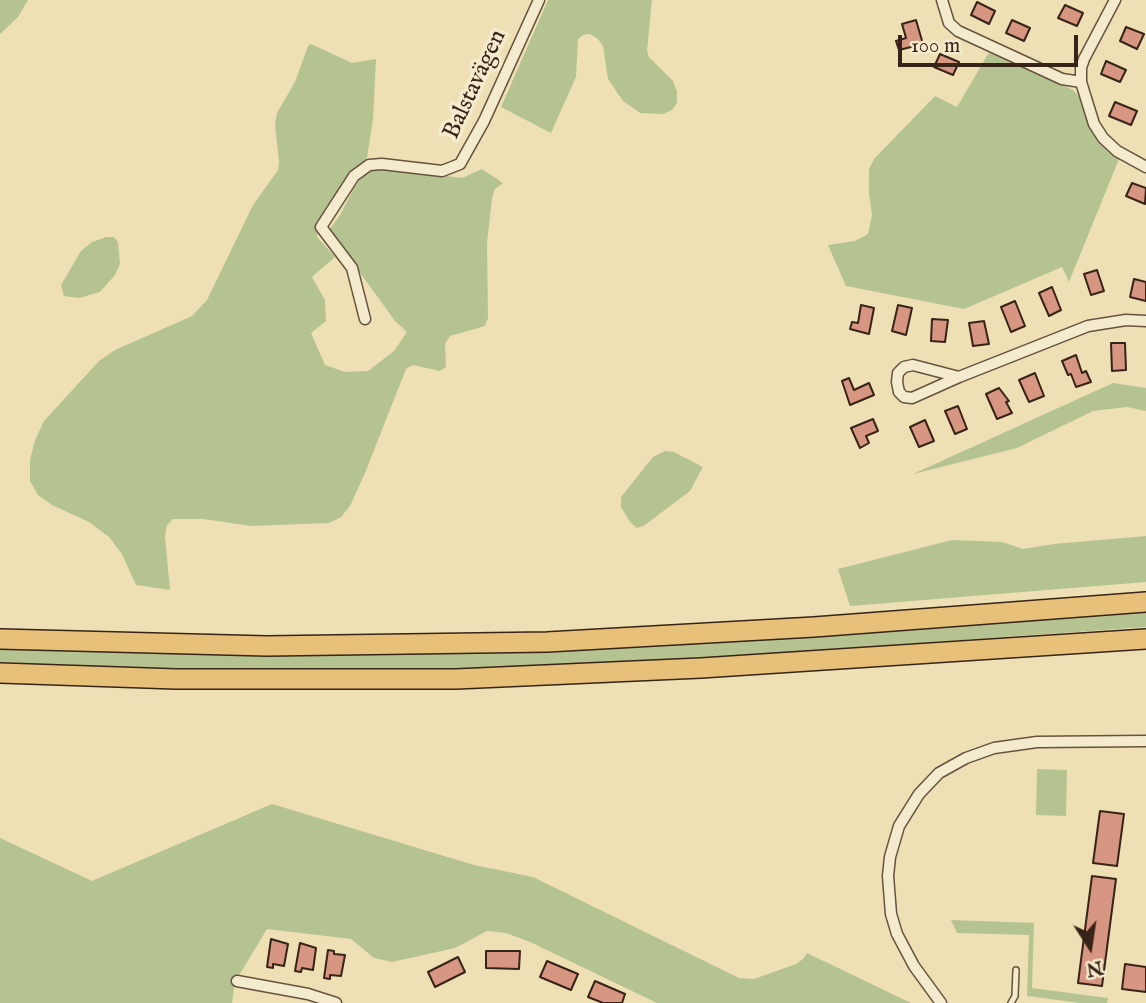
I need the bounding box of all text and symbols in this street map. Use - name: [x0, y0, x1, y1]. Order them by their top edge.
- scale bar: [901, 21, 1081, 65]
- street label: Balstavägen: [438, 26, 514, 144]
- text: 100 m: [911, 33, 960, 60]
- north arrow: [1055, 912, 1125, 982]
- text: N: [1084, 954, 1105, 981]

